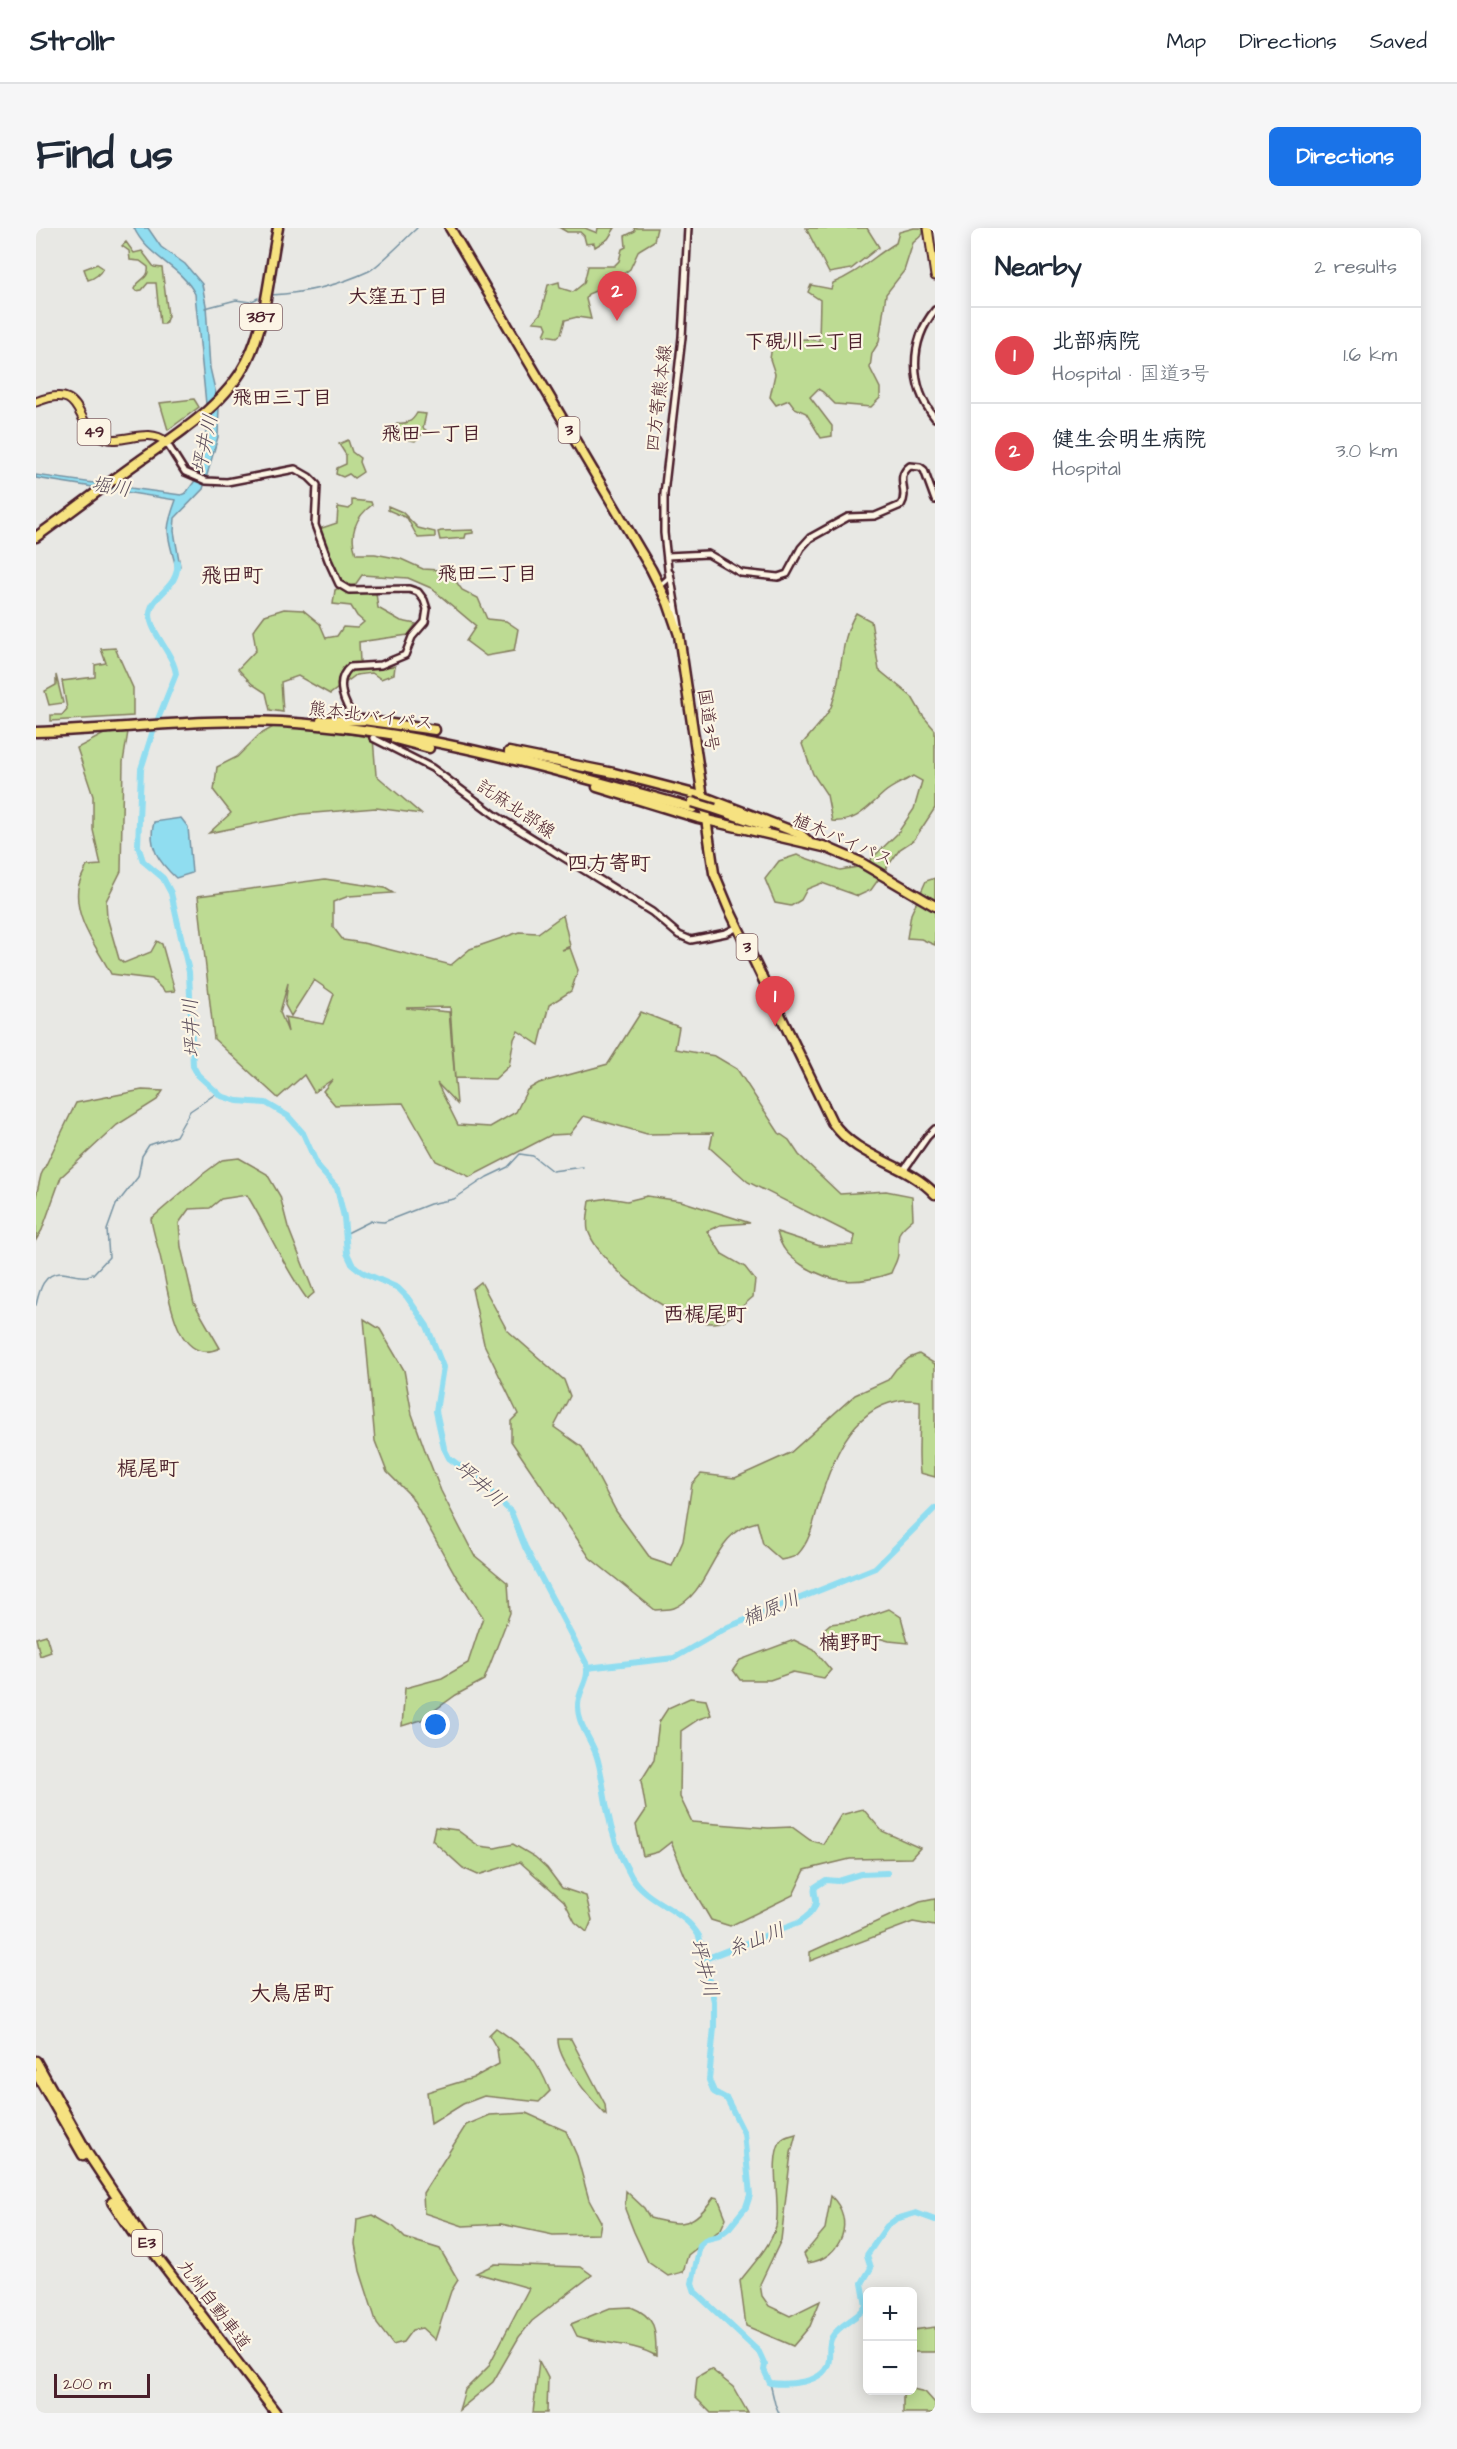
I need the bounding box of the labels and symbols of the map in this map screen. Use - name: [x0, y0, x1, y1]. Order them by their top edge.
- pin: 2: [598, 272, 636, 321]
- district label: 大窪五丁目: [348, 283, 448, 311]
- road number: 387: [240, 304, 282, 330]
- district label: 下硯川二丁目: [745, 328, 865, 356]
- street label: 四方寄熊本線: [640, 343, 678, 453]
- district label: 飛田三丁目: [232, 384, 332, 412]
- water label: 坪井川: [185, 412, 225, 476]
- road number: 3: [558, 417, 580, 443]
- road number: 49: [78, 419, 110, 445]
- district label: 飛田一丁目: [381, 420, 481, 448]
- water label: 堀川: [89, 470, 133, 504]
- district label: 飛田二丁目: [437, 560, 537, 588]
- district label: 飛田町: [201, 561, 264, 590]
- street label: 国道3号: [691, 687, 725, 753]
- street label: 熊本北バイパス: [307, 696, 435, 736]
- street label: 託麻北部線: [472, 773, 560, 845]
- street label: 植木バイパス: [789, 807, 897, 873]
- district label: 四方寄町: [567, 849, 651, 878]
- road number: 3: [736, 934, 758, 960]
- pin: 1: [756, 976, 794, 1026]
- water label: 坪井川: [176, 997, 208, 1059]
- district label: 西梶尾町: [663, 1300, 747, 1329]
- district label: 梶尾町: [117, 1454, 180, 1483]
- water label: 坪井川: [448, 1454, 512, 1514]
- water label: 楠原川: [738, 1585, 804, 1633]
- district label: 楠野町: [819, 1628, 882, 1657]
- your location: [421, 1710, 450, 1739]
- water label: 糸山川: [723, 1916, 789, 1964]
- water label: 坪井川: [683, 1935, 725, 2001]
- district label: 大鳥居町: [250, 1979, 334, 2008]
- road number: E3: [132, 2230, 162, 2256]
- street label: 九州自動車道: [172, 2254, 256, 2356]
- scale bar: [54, 2371, 150, 2398]

